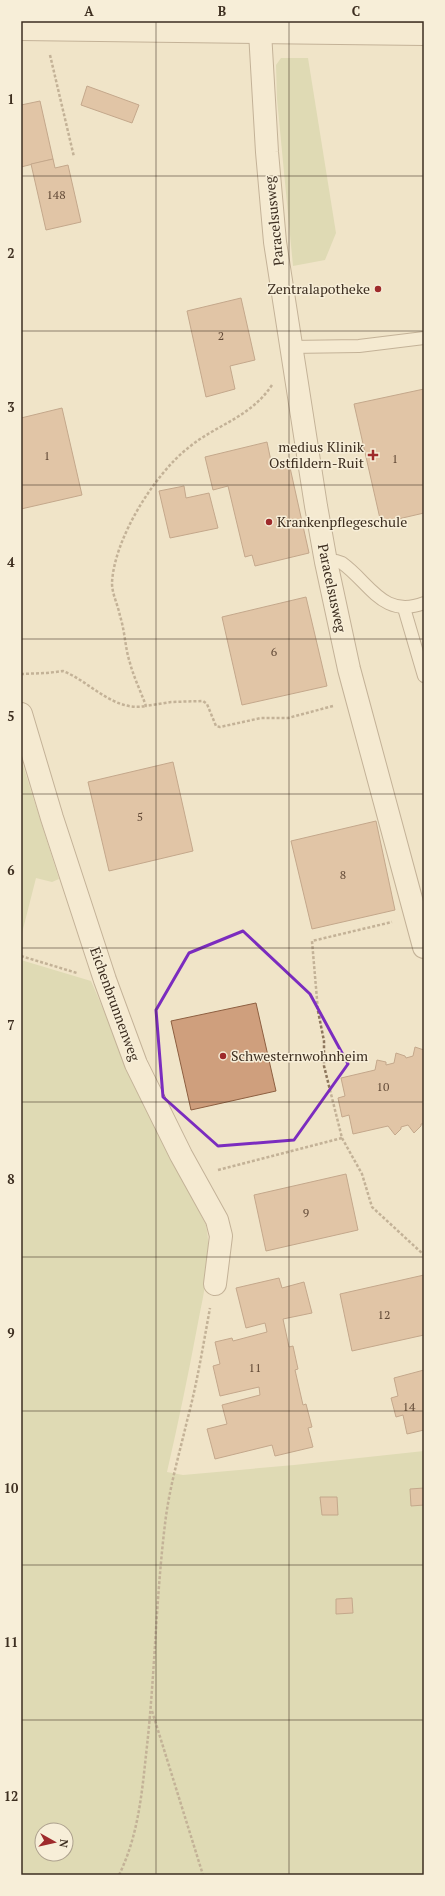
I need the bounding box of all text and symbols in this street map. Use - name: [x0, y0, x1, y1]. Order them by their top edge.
- text: A: [84, 2, 94, 20]
- text: B: [218, 2, 226, 20]
- text: C: [352, 2, 360, 20]
- text: 1: [7, 90, 15, 108]
- street label: Paracelsusweg: [259, 175, 288, 267]
- house number: 148: [46, 187, 66, 202]
- text: 2: [7, 244, 15, 262]
- place label: Zentralapotheke: [267, 279, 370, 298]
- marker: Zentralapotheke: [373, 284, 383, 294]
- house number: 2: [218, 328, 224, 343]
- text: 3: [7, 398, 15, 416]
- place label: medius Klinik Ostfildern-Ruit: [269, 437, 365, 472]
- house number: 1: [44, 448, 50, 463]
- marker: medius Klinik Ostfildern-Ruit: [367, 449, 379, 461]
- house number: 1: [392, 451, 398, 466]
- place label: Krankenpflegeschule: [277, 512, 407, 531]
- marker: Krankenpflegeschule: [264, 517, 274, 527]
- street label: Paracelsusweg: [314, 542, 351, 634]
- text: 4: [7, 553, 15, 571]
- house number: 6: [271, 644, 278, 659]
- text: 5: [7, 707, 15, 725]
- house number: 5: [137, 809, 143, 824]
- text: 6: [7, 861, 15, 879]
- house number: 8: [340, 867, 346, 882]
- street label: Eichenbrunnenweg: [86, 944, 145, 1064]
- text: 7: [7, 1016, 15, 1034]
- place label: Schwesternwohnheim: [231, 1046, 368, 1065]
- marker: Schwesternwohnheim: [218, 1051, 228, 1061]
- house number: 10: [377, 1079, 389, 1094]
- text: 8: [7, 1170, 15, 1188]
- house number: 9: [303, 1205, 309, 1220]
- house number: 12: [378, 1307, 390, 1322]
- text: 9: [7, 1324, 15, 1342]
- house number: 11: [249, 1360, 261, 1375]
- house number: 14: [403, 1399, 416, 1414]
- text: 10: [4, 1479, 19, 1497]
- text: 11: [4, 1633, 18, 1651]
- text: 12: [4, 1787, 18, 1805]
- north arrow: [34, 1822, 74, 1862]
- text: N: [56, 1838, 71, 1849]

